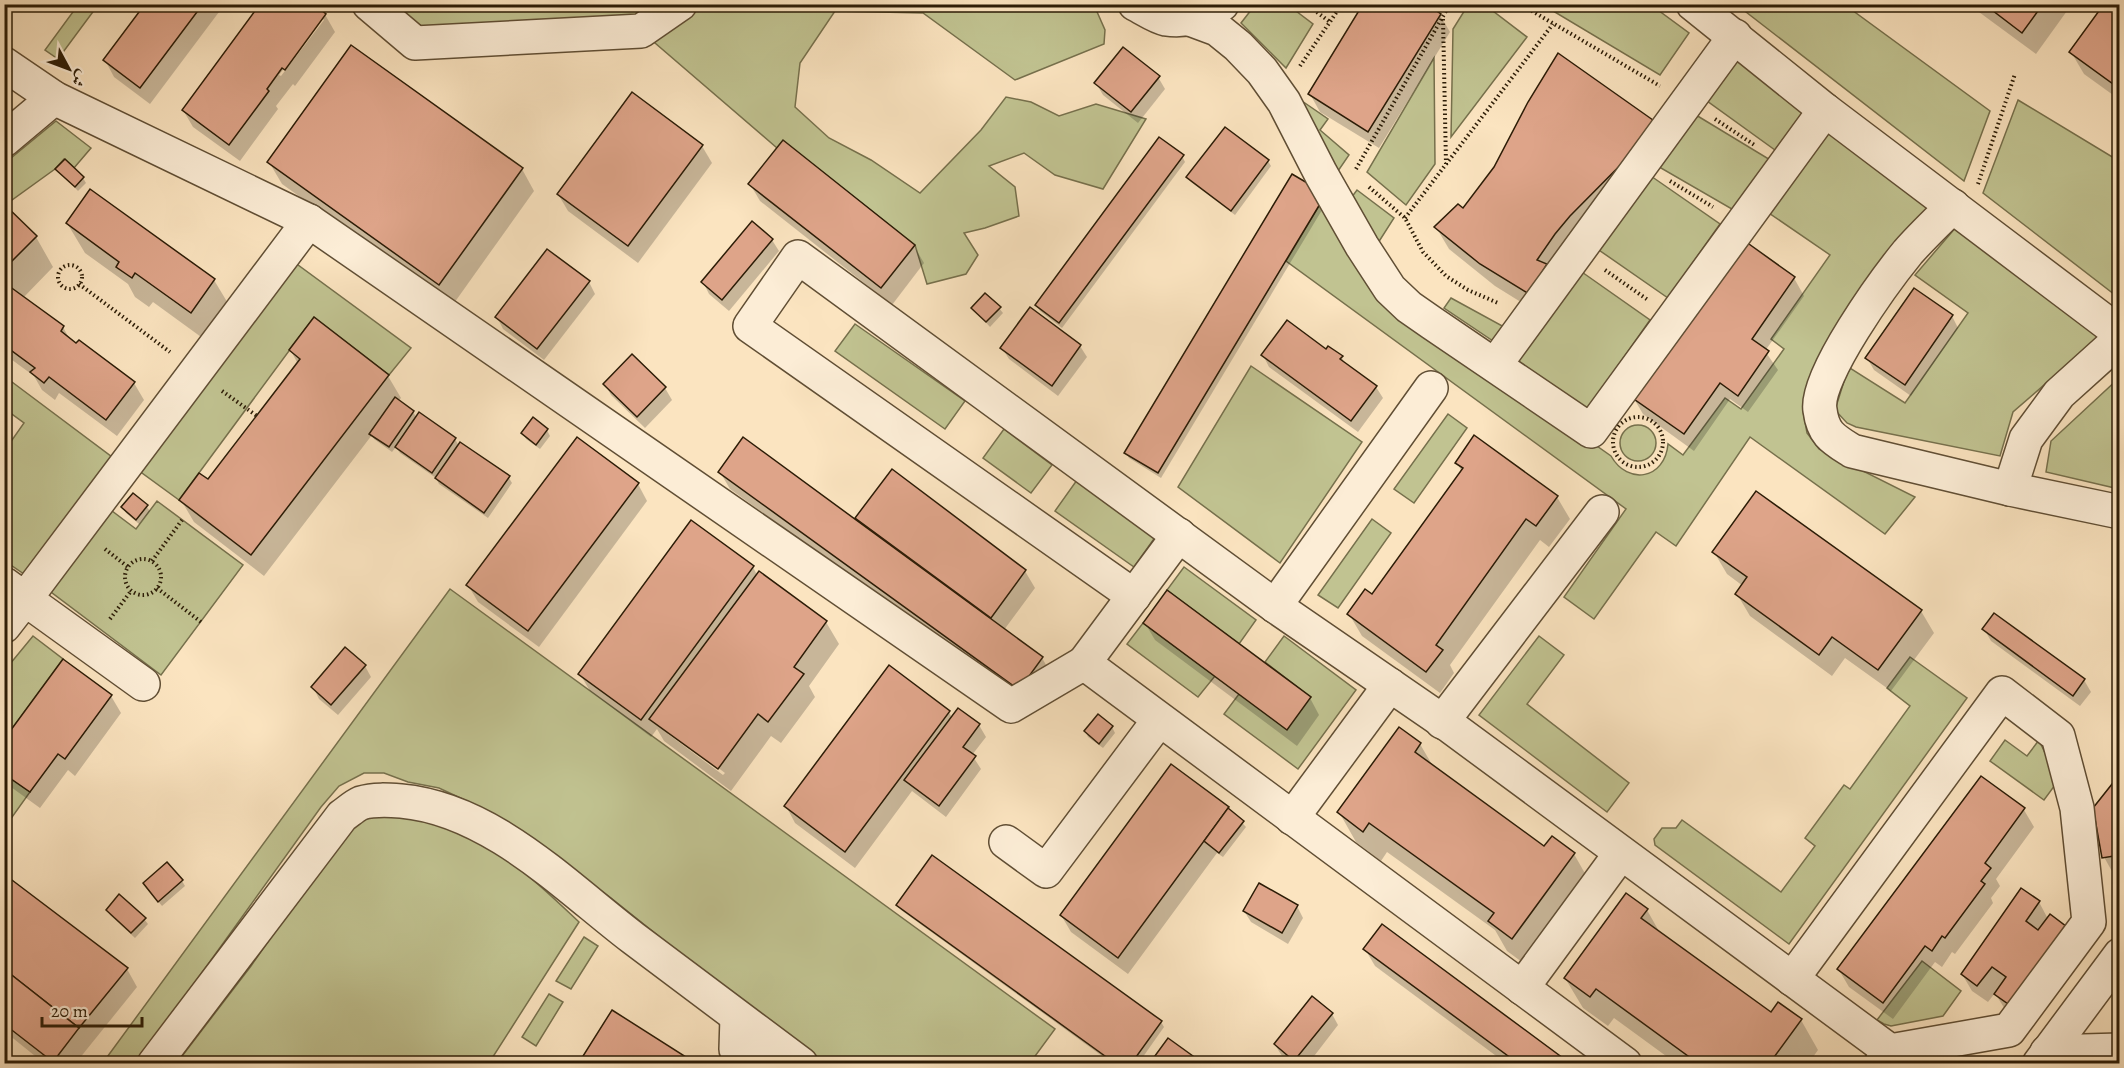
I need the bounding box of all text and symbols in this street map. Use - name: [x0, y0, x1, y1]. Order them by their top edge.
- north arrow: [39, 39, 99, 99]
- text: ش: [66, 65, 93, 91]
- scale bar: [42, 990, 142, 1028]
- text: 20 m: [51, 999, 88, 1023]

